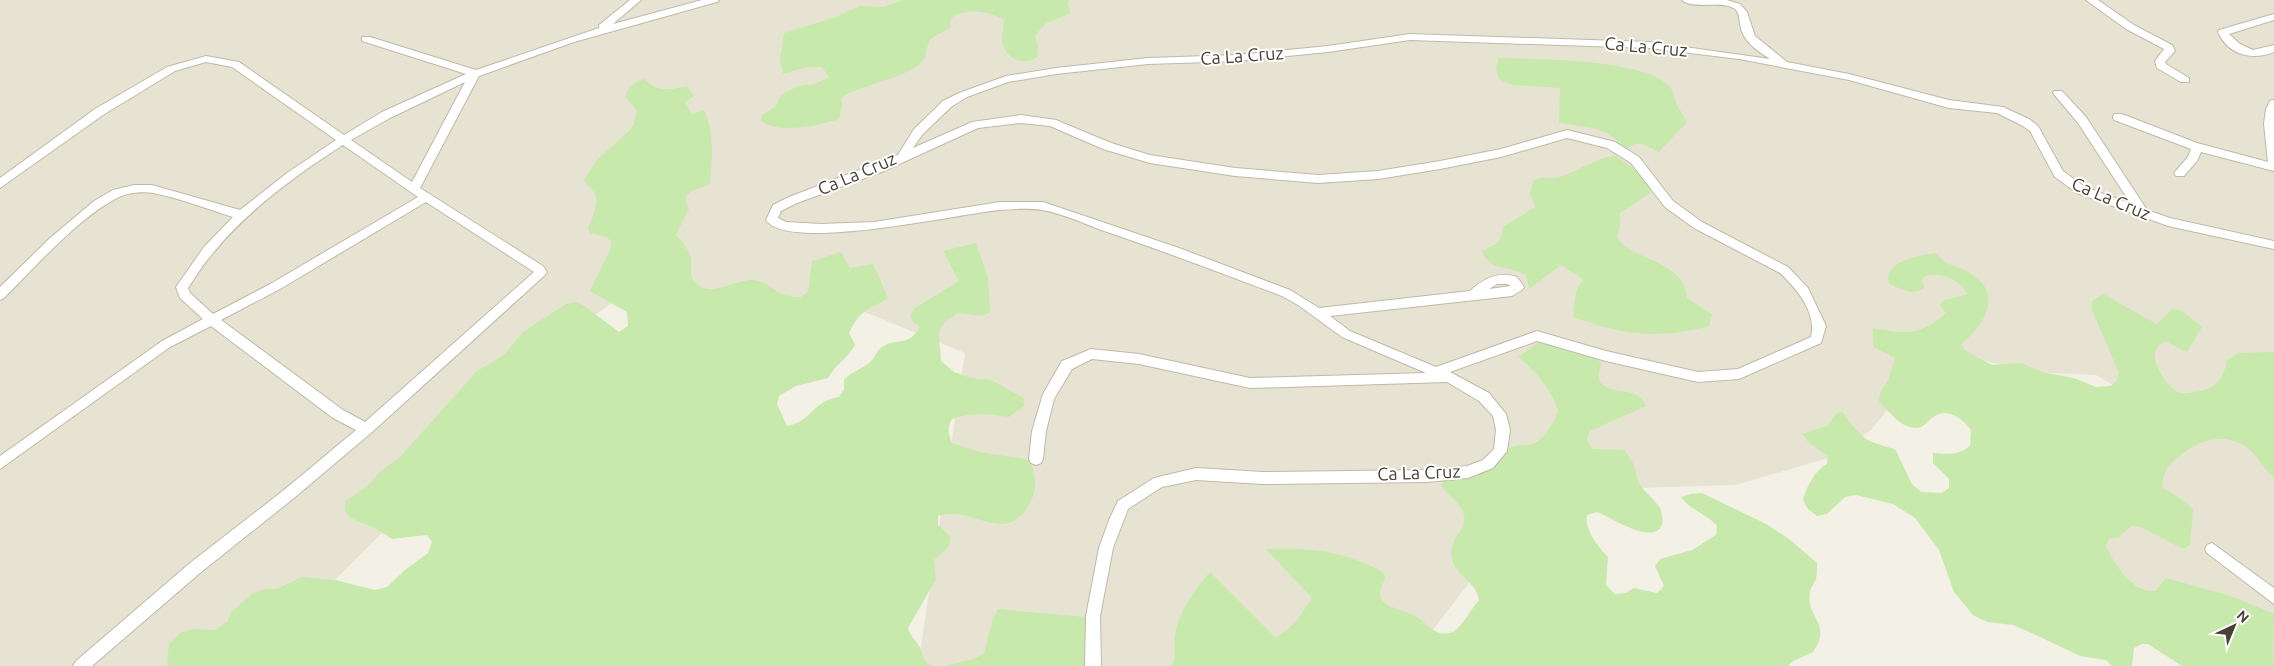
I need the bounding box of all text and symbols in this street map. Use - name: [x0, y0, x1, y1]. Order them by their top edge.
- street label: Ca La Cruz: [1604, 32, 1689, 60]
- street label: Ca La Cruz: [1200, 42, 1284, 68]
- street label: Ca La Cruz: [814, 148, 899, 199]
- street label: Ca La Cruz: [2069, 173, 2154, 224]
- street label: Ca La Cruz: [1377, 461, 1461, 483]
- north arrow: [2209, 601, 2259, 651]
- text: N: [2234, 607, 2252, 626]

